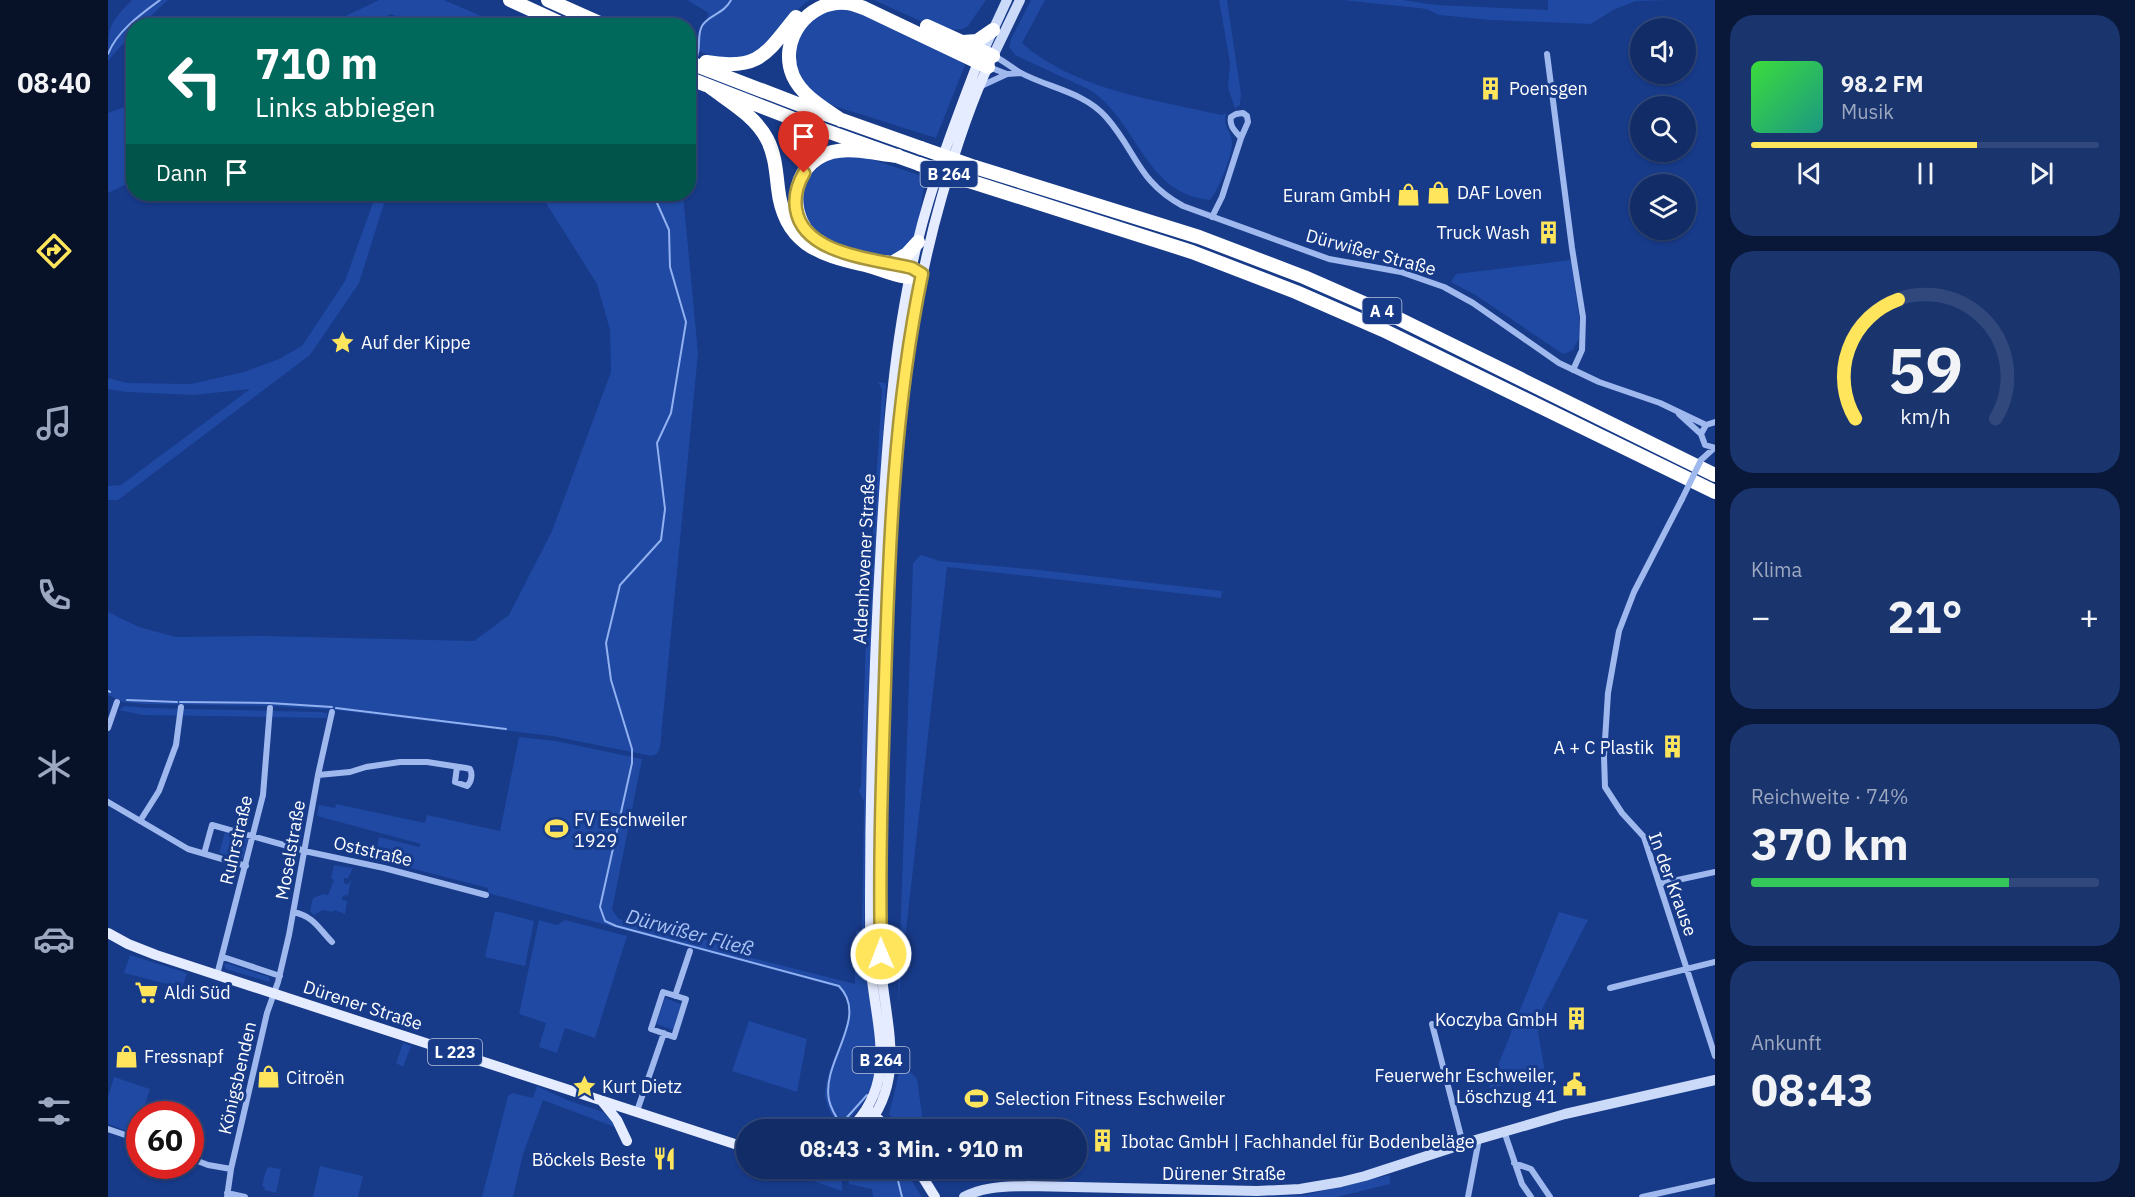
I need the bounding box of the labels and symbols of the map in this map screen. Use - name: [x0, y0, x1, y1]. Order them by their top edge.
- building icon: Poensgen: [1478, 75, 1504, 101]
- place label: Poensgen: [1509, 77, 1588, 100]
- pin: [778, 111, 829, 173]
- road number: B 264: [920, 161, 978, 187]
- shop icon: DAF Loven: [1426, 179, 1452, 205]
- place label: DAF Loven: [1457, 181, 1542, 204]
- shop icon: Euram GmbH: [1396, 182, 1422, 208]
- place label: Euram GmbH: [1283, 184, 1391, 207]
- building icon: Truck Wash: [1535, 219, 1561, 245]
- place label: Truck Wash: [1436, 221, 1530, 244]
- street label: Dürwißer Straße: [1303, 224, 1439, 280]
- road number: A 4: [1362, 298, 1402, 324]
- place icon: Auf der Kippe: [330, 329, 356, 355]
- place label: Auf der Kippe: [361, 331, 471, 354]
- street label: Aldenhovener Straße: [848, 473, 880, 645]
- building icon: A + C Plastik: [1659, 734, 1685, 760]
- place label: A + C Plastik: [1553, 736, 1655, 759]
- street label: Ruhrstraße: [215, 793, 257, 887]
- street label: Moselstraße: [270, 798, 310, 902]
- place label: FV Eschweiler 1929: [574, 808, 688, 852]
- sports icon: FV Eschweiler 1929: [543, 816, 569, 842]
- street label: In der Krause: [1644, 829, 1703, 939]
- street label: Oststraße: [331, 831, 415, 871]
- water label: Dürwißer Fließ: [623, 902, 757, 962]
- position arrow: [849, 922, 913, 986]
- street label: Dürener Straße: [300, 975, 426, 1035]
- supermarket icon: Aldi Süd: [133, 979, 159, 1005]
- place label: Aldi Süd: [164, 981, 231, 1004]
- building icon: Koczyba GmbH: [1563, 1006, 1589, 1032]
- place label: Koczyba GmbH: [1435, 1008, 1558, 1031]
- street label: Königsbenden: [213, 1019, 261, 1137]
- road number: L 223: [428, 1039, 482, 1065]
- shop icon: Fressnapf: [113, 1043, 139, 1069]
- place label: Fressnapf: [144, 1045, 224, 1068]
- road number: B 264: [852, 1047, 910, 1073]
- shop icon: Citroën: [255, 1064, 281, 1090]
- place label: Feuerwehr Eschweiler, Löschzug 41: [1375, 1064, 1557, 1108]
- place label: Citroën: [286, 1066, 345, 1089]
- public building icon: Feuerwehr Eschweiler, Löschzug 41: [1562, 1072, 1588, 1098]
- place icon: Kurt Dietz: [571, 1073, 597, 1099]
- place label: Kurt Dietz: [602, 1075, 682, 1098]
- sports icon: Selection Fitness Eschweiler: [964, 1085, 990, 1111]
- place label: Selection Fitness Eschweiler: [995, 1087, 1226, 1110]
- speed limit sign: 60: [126, 1101, 204, 1179]
- building icon: Ibotac GmbH | Fachhandel für Bodenbeläge: [1090, 1128, 1116, 1154]
- place label: Ibotac GmbH | Fachhandel für Bodenbeläge: [1121, 1130, 1475, 1153]
- restaurant icon: Böckels Beste: [651, 1146, 677, 1172]
- place label: Böckels Beste: [532, 1148, 646, 1171]
- street label: Dürener Straße: [1162, 1162, 1286, 1185]

